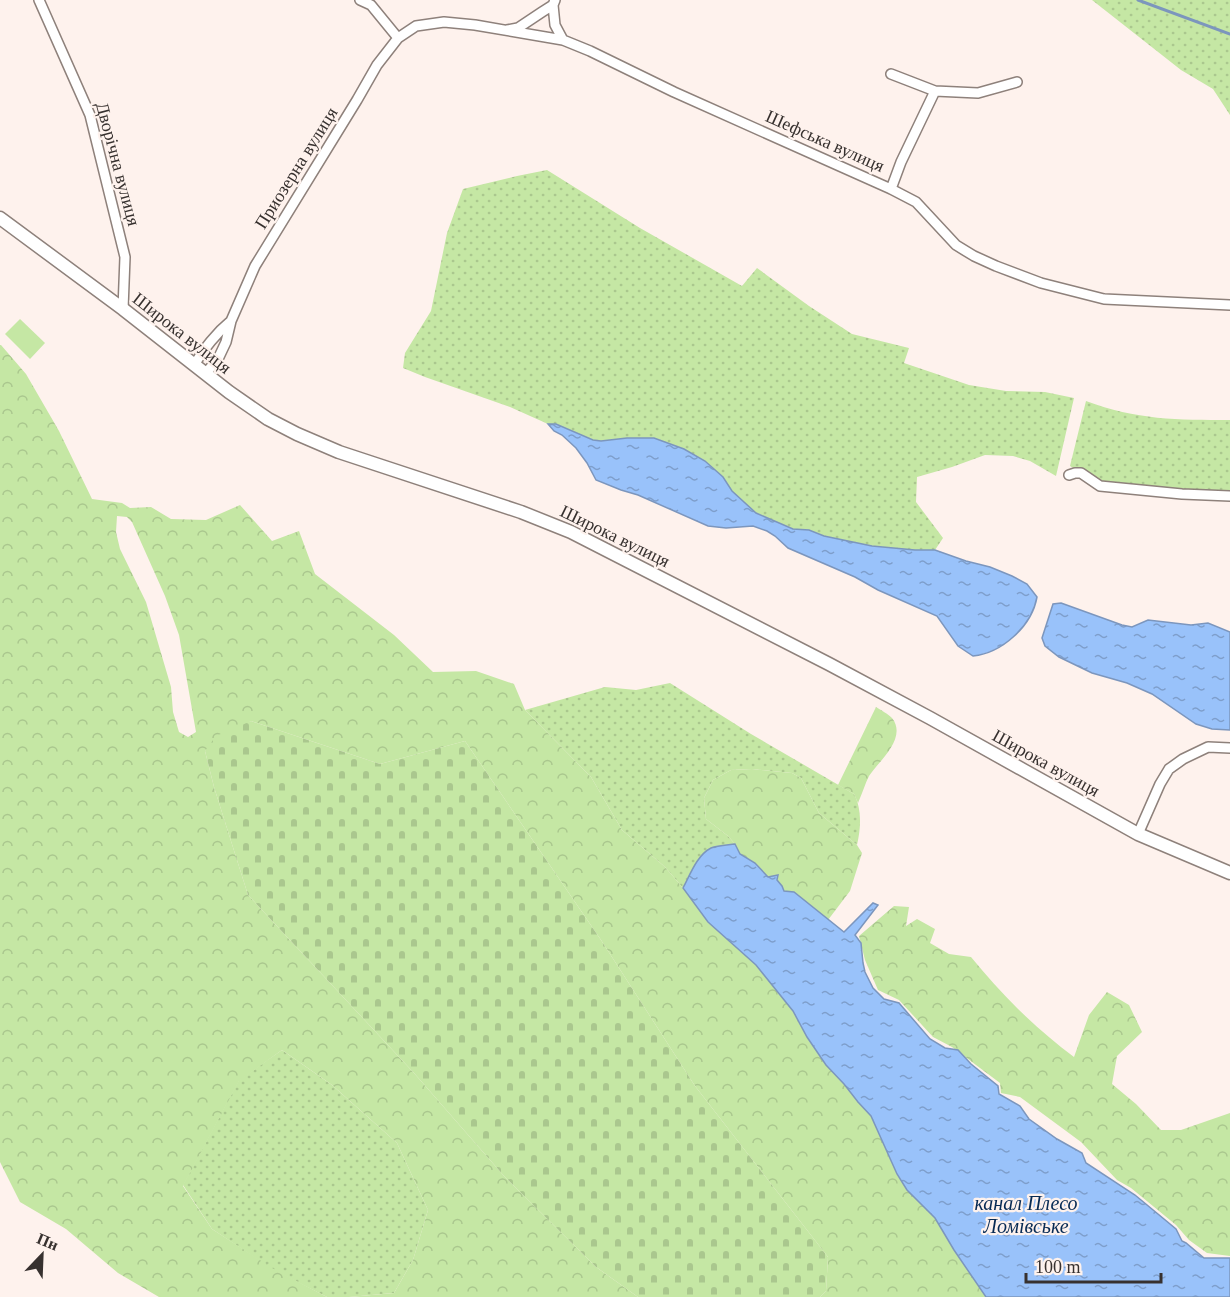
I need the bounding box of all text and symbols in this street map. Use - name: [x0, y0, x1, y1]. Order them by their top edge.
- street label: Дворічна вулиця: [92, 100, 144, 228]
- street label: Приозерна вулиця: [251, 104, 341, 232]
- street label: Шефська вулиця: [763, 106, 887, 176]
- street label: Широка вулиця: [129, 288, 235, 378]
- street label: Широка вулиця: [557, 501, 673, 571]
- street label: Широка вулиця: [989, 725, 1103, 801]
- water label: канал Плесо Ломівське: [974, 1192, 1078, 1237]
- north arrow: [12, 1225, 72, 1285]
- text: Пн: [34, 1230, 61, 1254]
- scale bar: [1026, 1246, 1161, 1284]
- text: 100 m: [1035, 1257, 1081, 1277]

